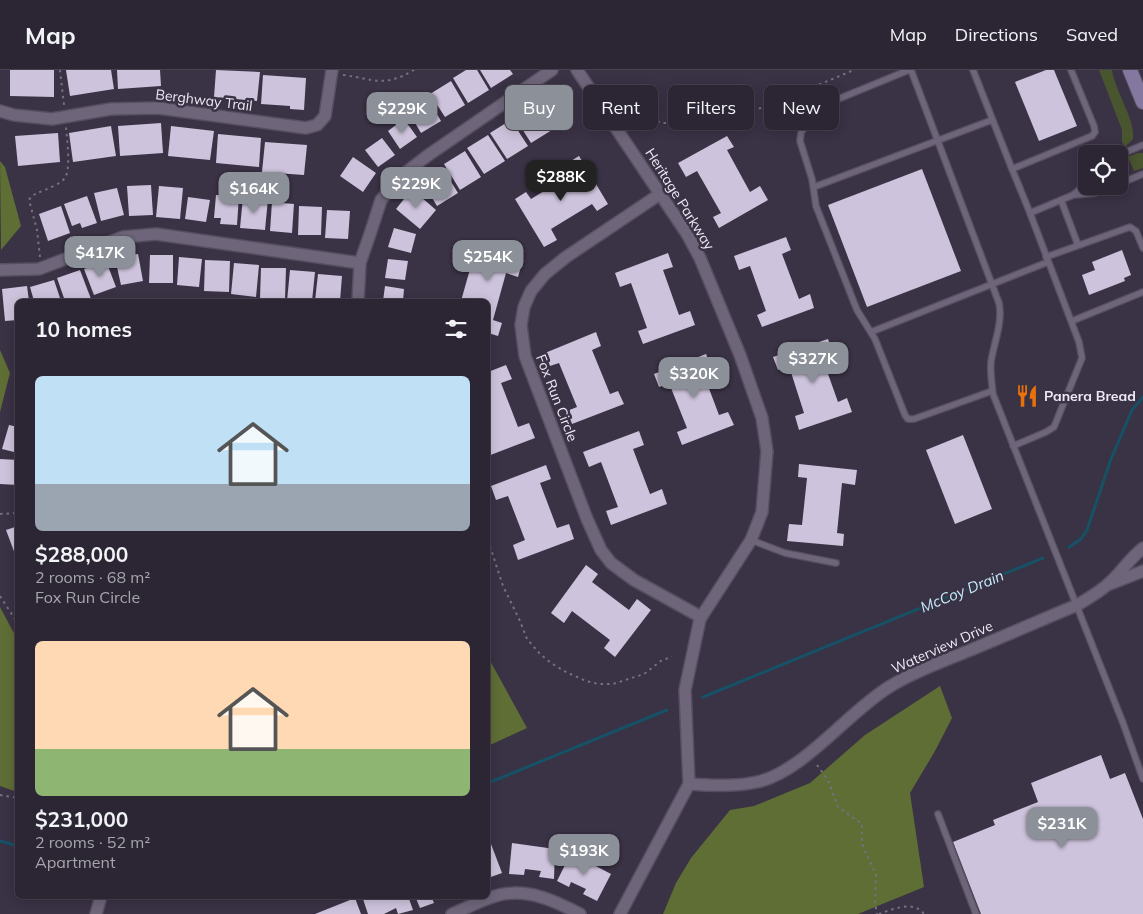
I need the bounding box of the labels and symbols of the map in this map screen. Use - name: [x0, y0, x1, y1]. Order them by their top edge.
- street label: Berghway Trail: [154, 85, 254, 115]
- pin: $229K: [367, 92, 437, 134]
- street label: Heritage Parkway: [641, 145, 719, 254]
- pin: $288K: [526, 160, 596, 202]
- pin: $229K: [381, 166, 451, 209]
- pin: $164K: [219, 172, 289, 214]
- pin: $417K: [65, 236, 135, 278]
- pin: $254K: [453, 240, 523, 282]
- pin: $327K: [778, 342, 848, 384]
- street label: Fox Run Circle: [532, 352, 582, 444]
- pin: $320K: [659, 356, 729, 399]
- restaurant icon: Panera Bread: [1014, 383, 1040, 409]
- place label: Panera Bread: [1044, 387, 1136, 405]
- water label: McCoy Drain: [918, 566, 1007, 616]
- street label: Waterview Drive: [889, 617, 995, 677]
- pin: $231K: [1027, 806, 1097, 849]
- pin: $193K: [549, 834, 619, 876]

